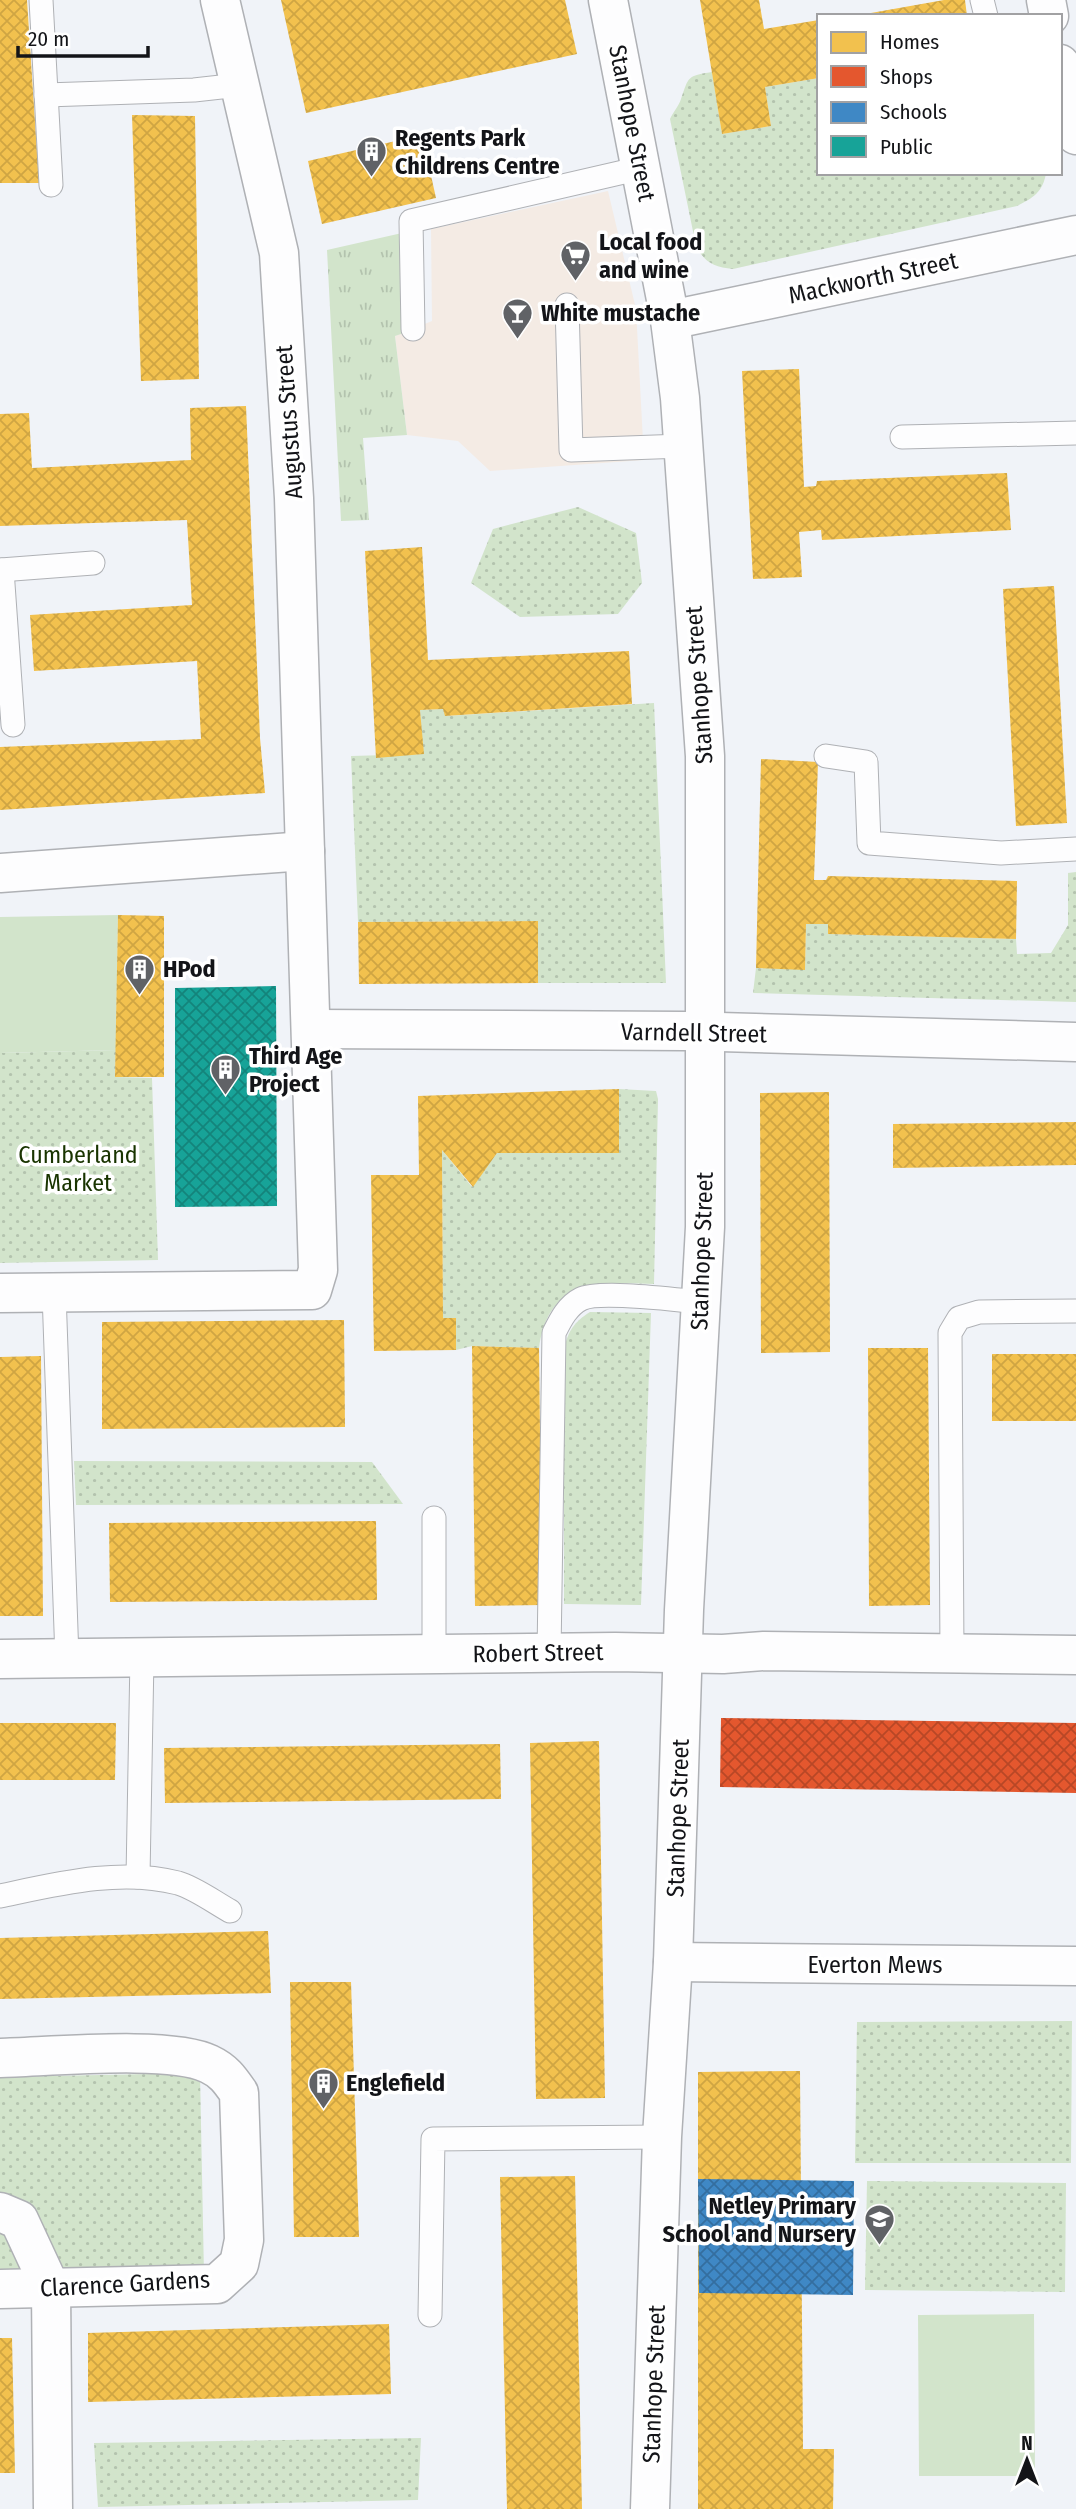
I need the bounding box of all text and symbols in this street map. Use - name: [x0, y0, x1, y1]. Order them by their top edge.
- scale bar: [18, 14, 147, 58]
- legend: [817, 14, 1062, 175]
- text: 20 m: [28, 26, 69, 52]
- text: Homes: [880, 29, 939, 55]
- street label: Stanhope Street: [603, 43, 661, 204]
- text: Shops: [880, 64, 933, 90]
- text: Schools: [880, 99, 947, 125]
- place label: Regents Park Childrens Centre: [395, 124, 560, 180]
- text: Public: [880, 134, 932, 160]
- building icon: Regents Park Childrens Centre: [355, 135, 389, 179]
- place label: Local food and wine: [599, 228, 702, 284]
- supermarket icon: Local food and wine: [559, 239, 593, 283]
- street label: Mackworth Street: [786, 246, 960, 310]
- bar icon: White mustache: [501, 296, 535, 340]
- place label: White mustache: [541, 299, 700, 327]
- street label: Augustus Street: [270, 344, 308, 500]
- street label: Stanhope Street: [679, 605, 718, 765]
- building icon: HPod: [123, 952, 157, 996]
- place label: HPod: [163, 955, 216, 983]
- street label: Varndell Street: [621, 1018, 767, 1048]
- place label: Third Age Project: [249, 1042, 342, 1098]
- building icon: Third Age Project: [209, 1053, 243, 1097]
- park label: Cumberland Market: [18, 1141, 138, 1197]
- street label: Stanhope Street: [685, 1171, 719, 1331]
- street label: Robert Street: [472, 1638, 604, 1668]
- street label: Stanhope Street: [661, 1738, 695, 1898]
- street label: Everton Mews: [808, 1951, 942, 1979]
- building icon: Englefield: [306, 2066, 340, 2110]
- place label: Englefield: [346, 2069, 445, 2097]
- place label: Netley Primary School and Nursery: [662, 2192, 857, 2248]
- school or university icon: Netley Primary School and Nursery: [862, 2203, 896, 2247]
- street label: Clarence Gardens: [39, 2266, 211, 2302]
- street label: Stanhope Street: [637, 2304, 671, 2464]
- north arrow: [992, 2425, 1062, 2495]
- text: N: [1021, 2432, 1033, 2455]

